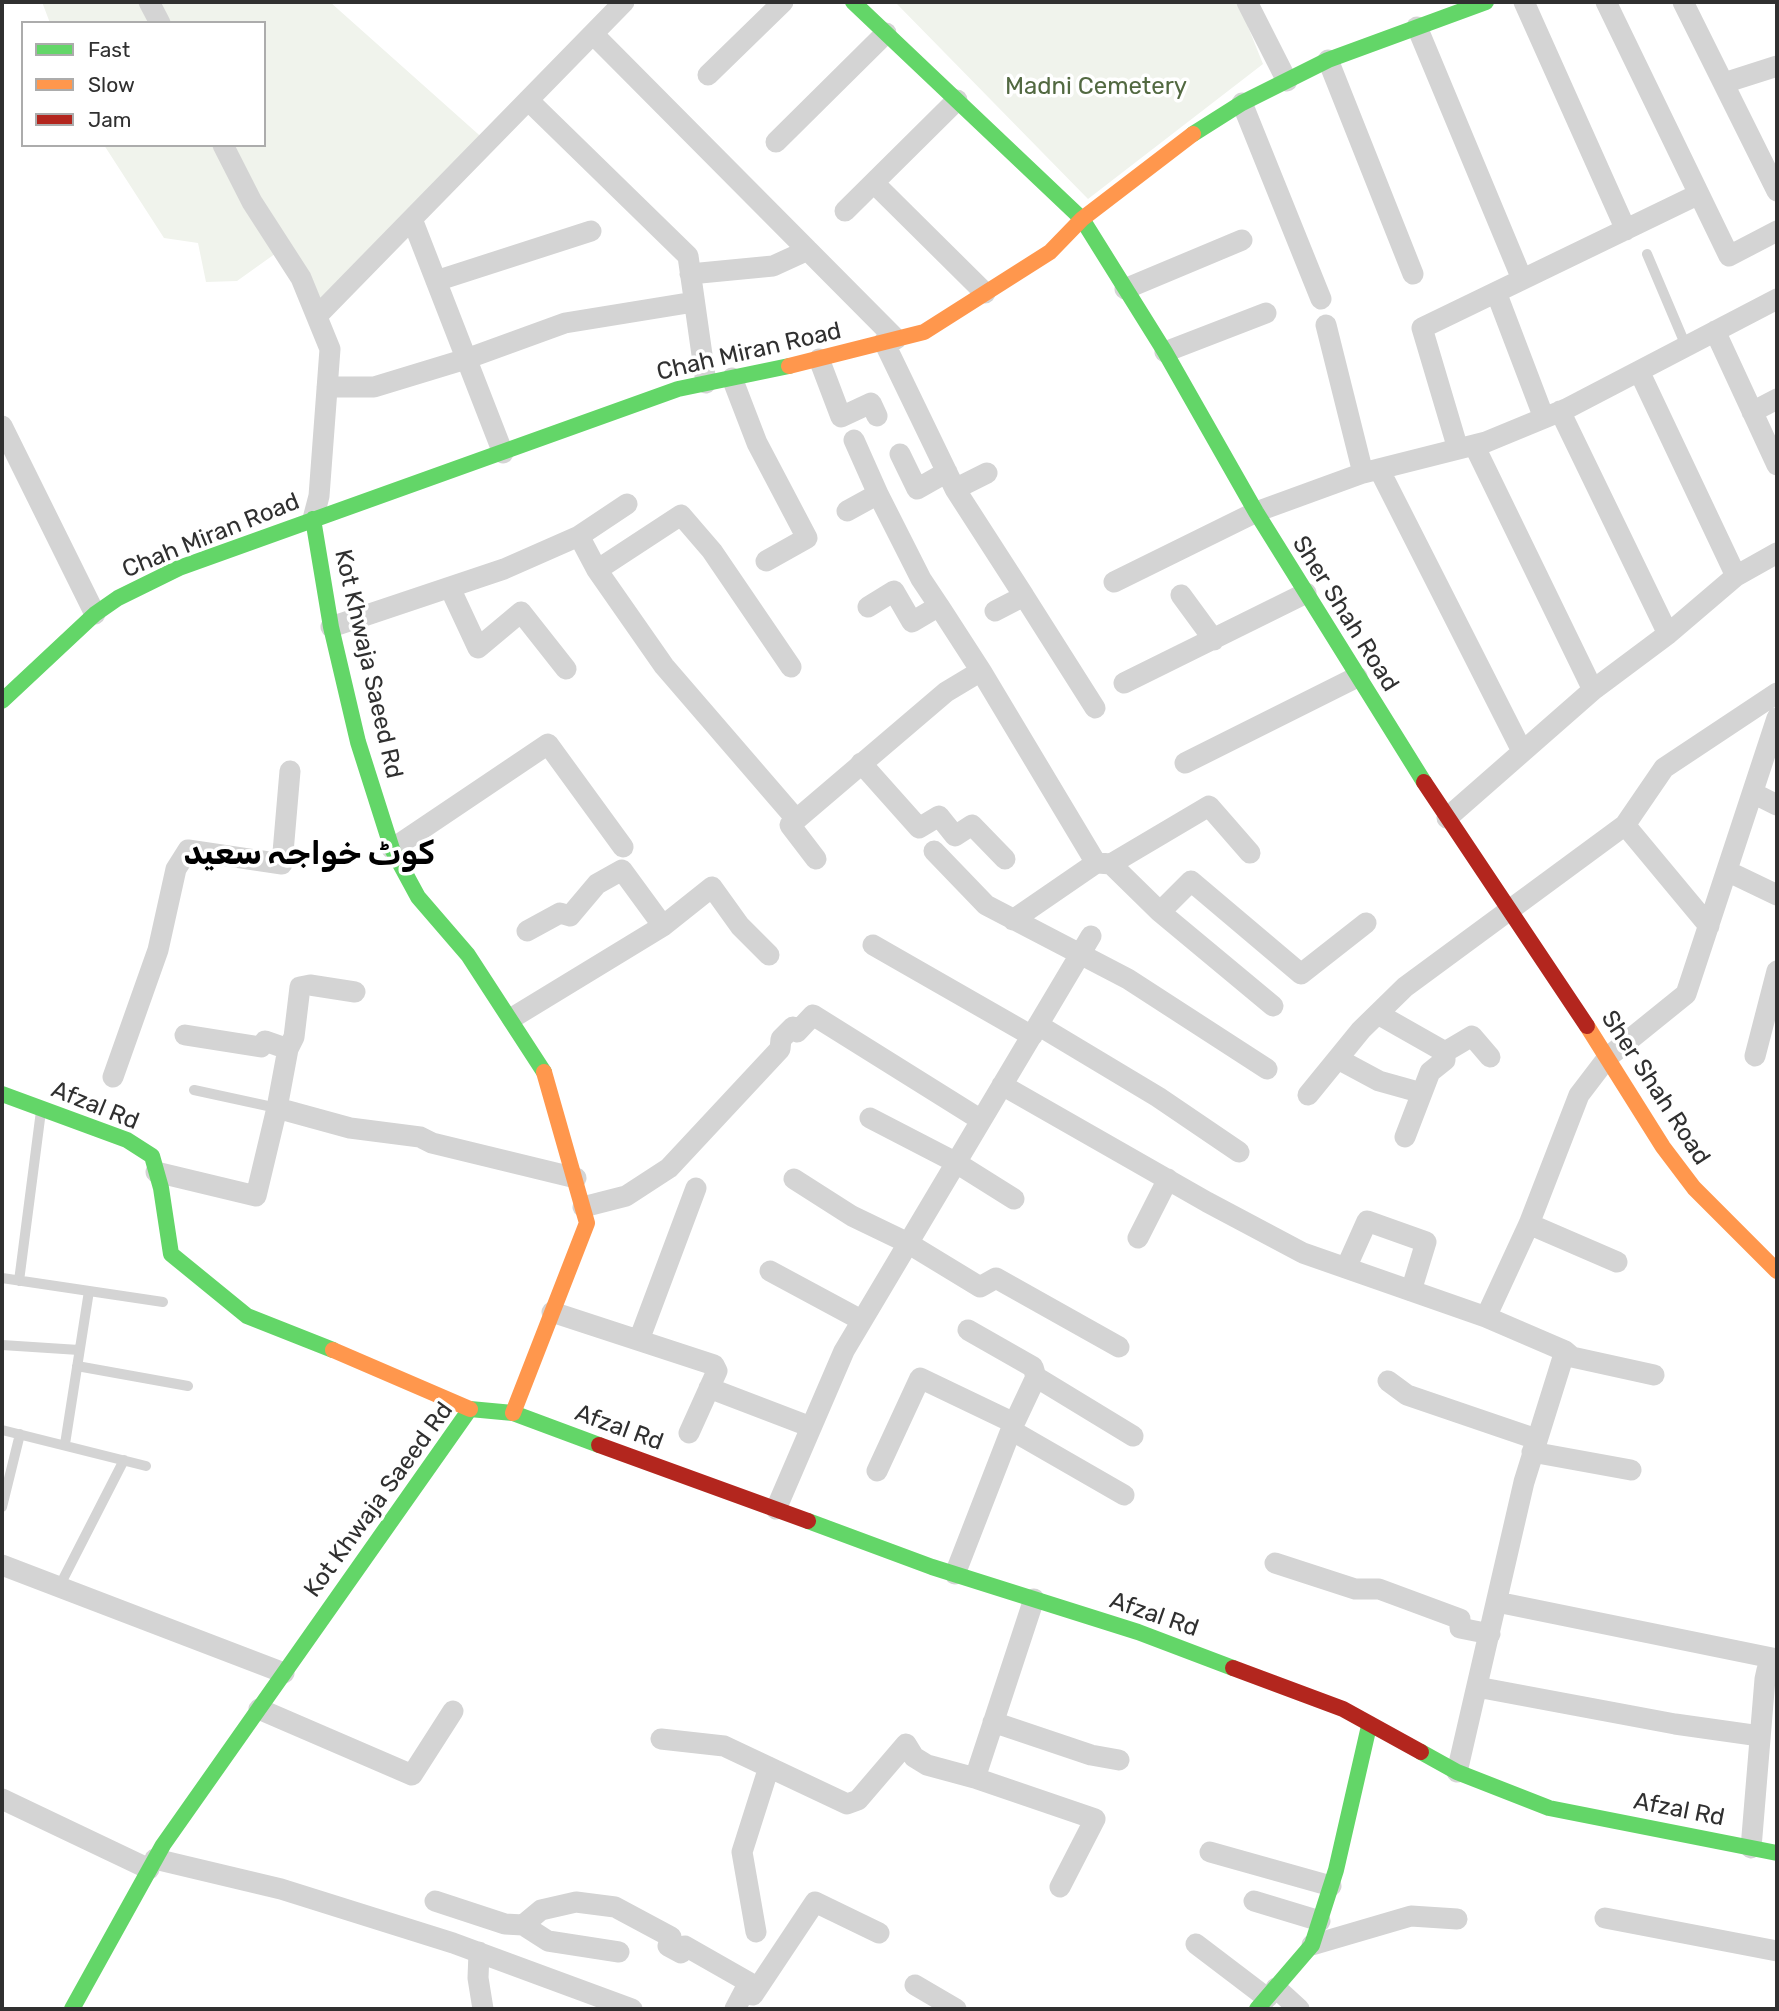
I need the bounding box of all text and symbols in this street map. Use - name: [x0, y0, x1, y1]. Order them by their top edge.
- legend: [21, 21, 266, 147]
- text: Fast: [88, 37, 130, 62]
- text: Slow: [88, 72, 135, 97]
- park label: Madni Cemetery: [1005, 73, 1187, 101]
- text: Jam: [88, 107, 132, 132]
- street label: Chah Miran Road: [654, 317, 844, 387]
- street label: Chah Miran Road: [118, 487, 304, 585]
- street label: Sher Shah Road: [1286, 531, 1404, 697]
- street label: Kot Khwaja Saeed Rd: [328, 547, 408, 781]
- district label: کوٹ خواجہ سعید: [184, 836, 434, 874]
- street label: Sher Shah Road: [1594, 1005, 1716, 1171]
- street label: Afzal Rd: [47, 1075, 143, 1137]
- street label: Kot Khwaja Saeed Rd: [299, 1397, 459, 1603]
- street label: Afzal Rd: [571, 1399, 667, 1457]
- street label: Afzal Rd: [1106, 1586, 1202, 1644]
- street label: Afzal Rd: [1631, 1787, 1727, 1833]

